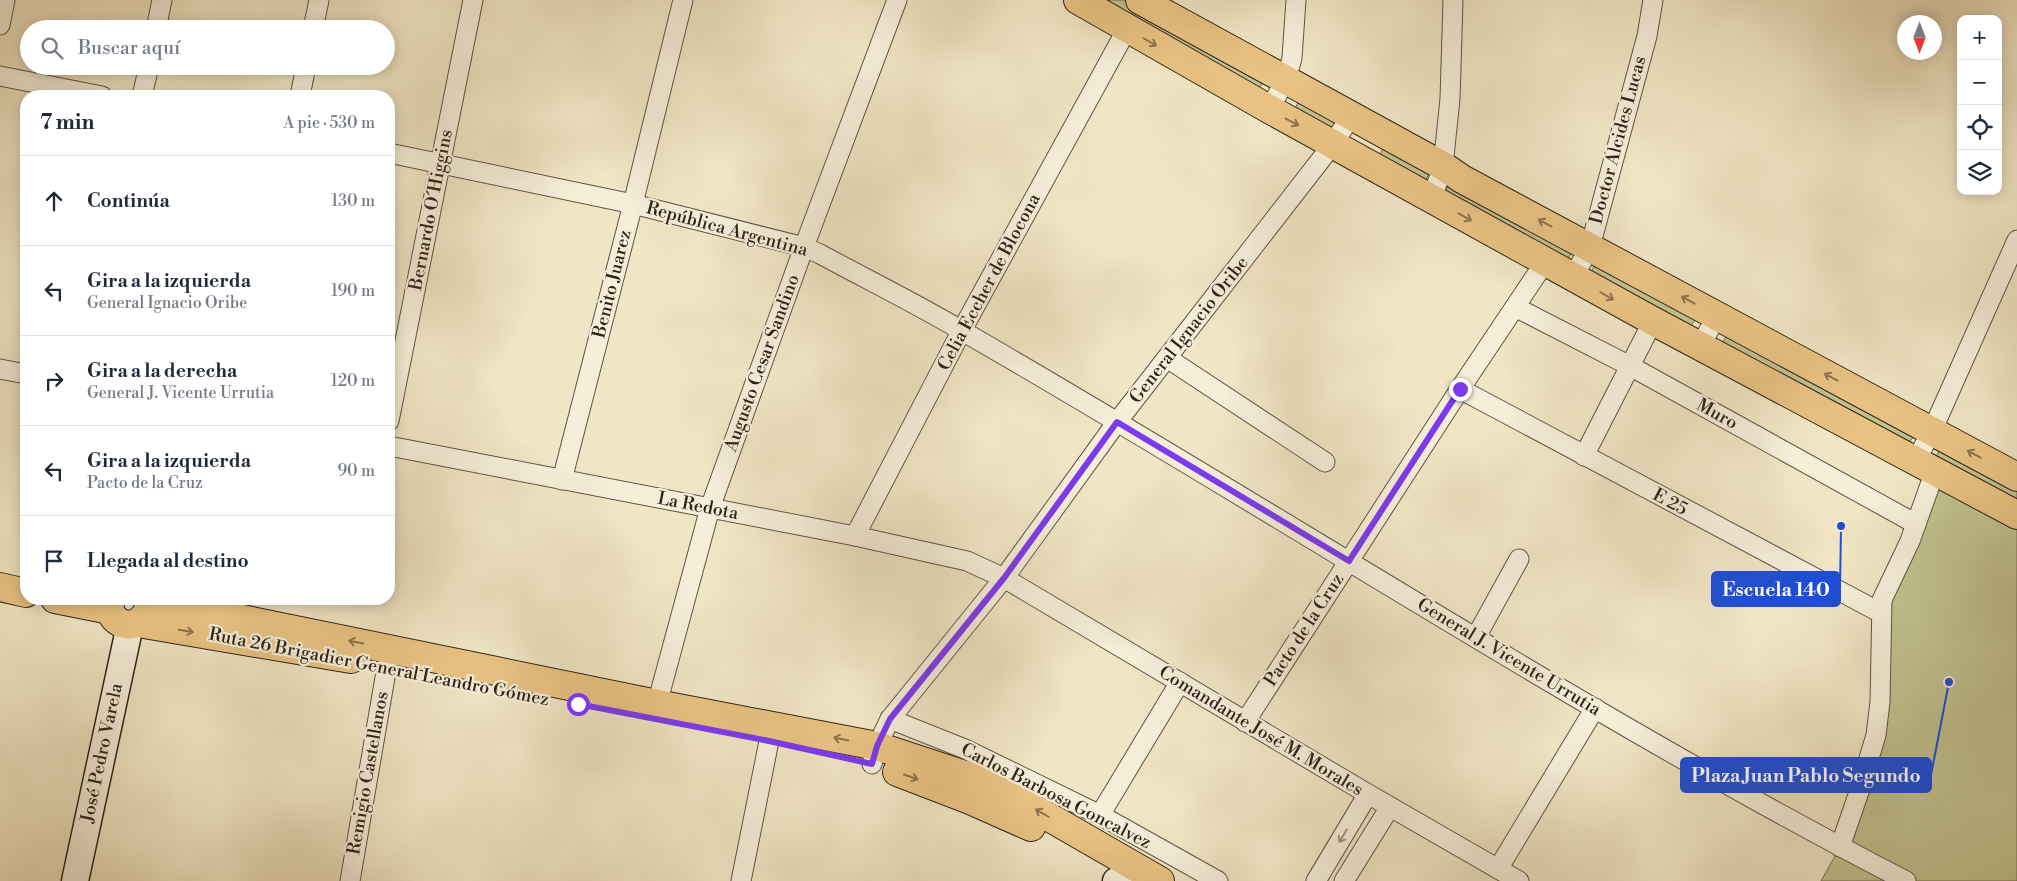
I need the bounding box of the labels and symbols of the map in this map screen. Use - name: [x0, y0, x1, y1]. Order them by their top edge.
- north arrow: [1897, 15, 1942, 60]
- one-way arrow: [1143, 37, 1158, 47]
- street label: Doctor Alcides Lucas: [1585, 53, 1652, 226]
- one-way arrow: [1284, 118, 1299, 127]
- street label: Bernardo O´Higgins: [404, 127, 458, 293]
- street label: Celia Eccher de Blocona: [932, 189, 1046, 375]
- street label: República Argentina: [644, 196, 811, 262]
- one-way arrow: [1458, 212, 1472, 222]
- one-way arrow: [1538, 218, 1553, 227]
- street label: Benito Juarez: [587, 228, 637, 341]
- street label: General Ignacio Oribe: [1124, 252, 1254, 408]
- street label: Augusto Cesar Sandino: [719, 271, 805, 456]
- one-way arrow: [1600, 291, 1614, 301]
- one-way arrow: [1681, 295, 1696, 304]
- one-way arrow: [1824, 372, 1839, 381]
- route end: [1449, 378, 1472, 401]
- street label: Muro: [1692, 393, 1742, 435]
- one-way arrow: [1967, 449, 1982, 458]
- street label: E 25: [1649, 483, 1692, 521]
- street label: La Redota: [656, 487, 741, 525]
- street label: Pacto de la Cruz: [1259, 569, 1349, 691]
- callout: Escuela 140: [1712, 572, 1840, 606]
- text: Escuela 140: [1722, 578, 1830, 602]
- street label: General J. Vicente Urrutia: [1413, 593, 1606, 722]
- street label: Ruta 26 Brigadier General Leandro Gómez: [207, 623, 551, 711]
- one-way arrow: [178, 627, 194, 637]
- one-way arrow: [348, 637, 364, 646]
- street label: Comandante José M. Morales: [1155, 661, 1368, 801]
- street label: José Pedro Varela: [76, 680, 128, 826]
- street label: Remigio Castellanos: [342, 689, 394, 856]
- route start: [567, 693, 590, 716]
- one-way arrow: [834, 733, 850, 743]
- street label: Carlos Barbosa Goncalvez: [957, 738, 1155, 854]
- callout: Plaza Juan Pablo Segundo: [1681, 758, 1931, 792]
- text: Plaza Juan Pablo Segundo: [1691, 764, 1921, 788]
- one-way arrow: [903, 773, 919, 782]
- one-way arrow: [1035, 807, 1050, 817]
- one-way arrow: [1337, 829, 1347, 843]

